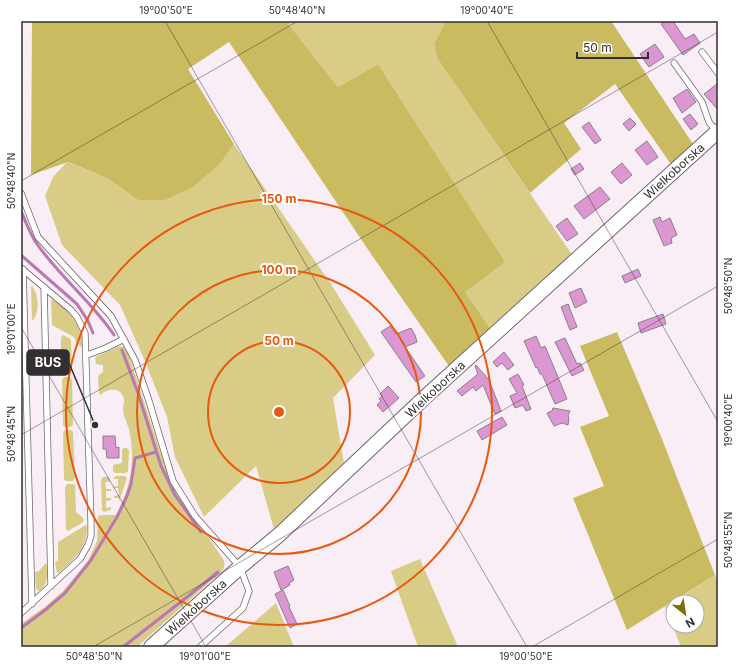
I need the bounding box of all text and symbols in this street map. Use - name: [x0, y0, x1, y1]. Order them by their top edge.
- text: 19°00'50"E: [139, 4, 193, 16]
- text: 50°48'40"N: [269, 4, 325, 16]
- text: 19°00'40"E: [460, 4, 514, 16]
- scale bar: [577, 34, 648, 60]
- text: 50 m: [583, 40, 612, 55]
- street label: Wielkoborska: [640, 140, 708, 202]
- text: 50°48'40"N: [5, 153, 17, 209]
- text: 150 m: [262, 191, 296, 206]
- text: 50°48'50"N: [722, 258, 734, 314]
- text: 100 m: [261, 262, 297, 277]
- text: 19°01'00"E: [5, 303, 17, 355]
- text: 50 m: [264, 333, 294, 348]
- callout: BUS: [27, 350, 69, 375]
- text: BUS: [35, 354, 61, 370]
- street label: Wielkoborska: [402, 357, 468, 421]
- text: 19°00'40"E: [722, 393, 734, 447]
- centre of rings: [272, 405, 286, 419]
- text: 50°48'45"N: [5, 406, 17, 462]
- text: 50°48'55"N: [722, 512, 734, 568]
- street label: Wielkoborska: [162, 576, 230, 638]
- north arrow: [665, 594, 705, 634]
- text: N: [683, 615, 697, 631]
- text: 50°48'50"N: [66, 650, 122, 662]
- text: 19°01'00"E: [179, 650, 231, 662]
- text: 19°00'50"E: [499, 650, 553, 662]

